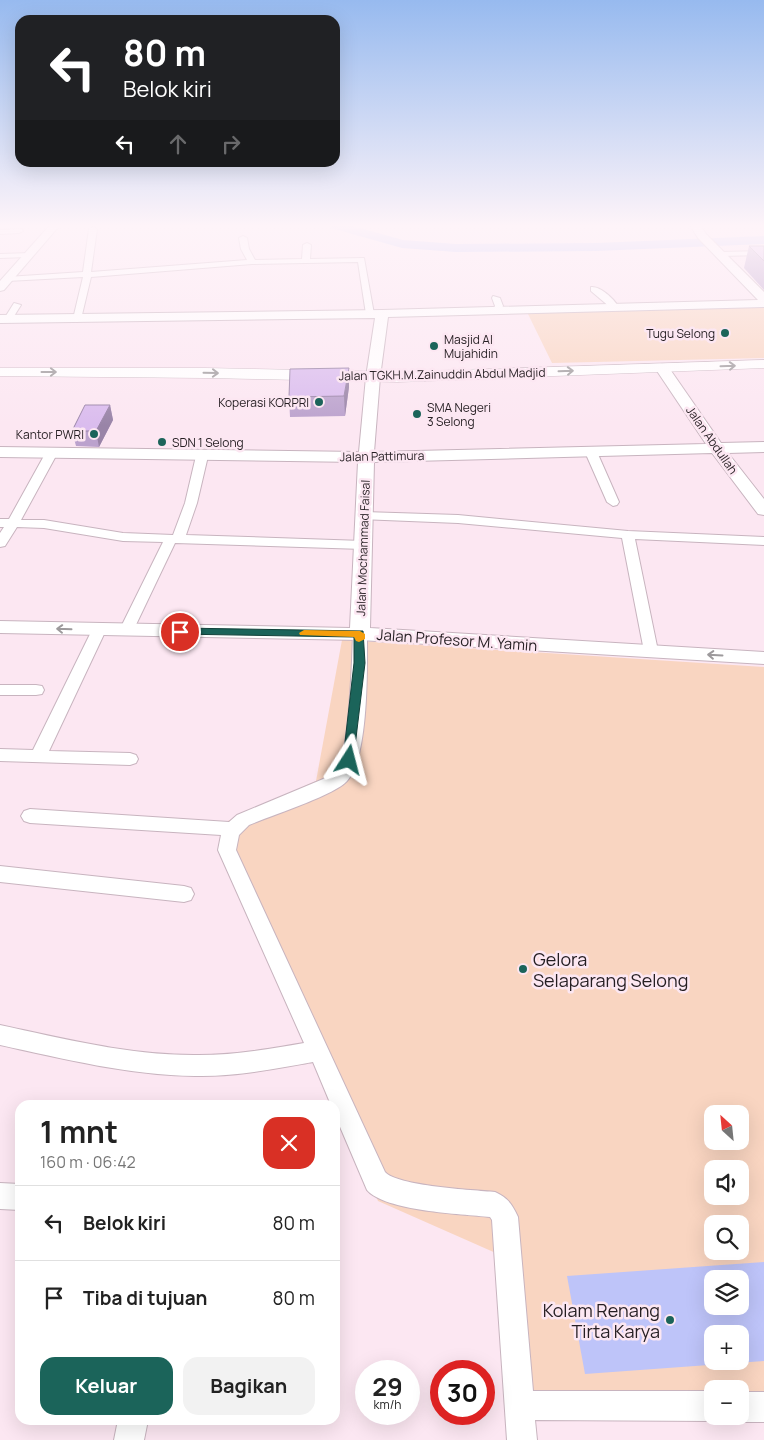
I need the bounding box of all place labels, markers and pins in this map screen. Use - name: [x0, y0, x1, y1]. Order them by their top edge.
- place label: Tugu Selong: [646, 325, 715, 342]
- marker: Tugu Selong: [719, 327, 731, 339]
- place label: Masjid Al Mujahidin: [444, 331, 498, 362]
- marker: Masjid Al Mujahidin: [428, 340, 440, 352]
- place label: Koperasi KORPRI: [218, 394, 309, 411]
- marker: Koperasi KORPRI: [313, 396, 325, 408]
- place label: SMA Negeri 3 Selong: [427, 399, 491, 430]
- marker: SMA Negeri 3 Selong: [411, 408, 423, 420]
- place label: Kantor PWRI: [16, 426, 84, 443]
- marker: Kantor PWRI: [88, 428, 100, 440]
- place label: SDN 1 Selong: [172, 434, 244, 451]
- marker: SDN 1 Selong: [156, 436, 168, 448]
- pin: [159, 611, 201, 653]
- place label: Gelora Selaparang Selong: [533, 947, 688, 992]
- marker: Gelora Selaparang Selong: [517, 963, 529, 975]
- place label: Kolam Renang Tirta Karya: [543, 1298, 660, 1343]
- marker: Kolam Renang Tirta Karya: [664, 1314, 676, 1326]

